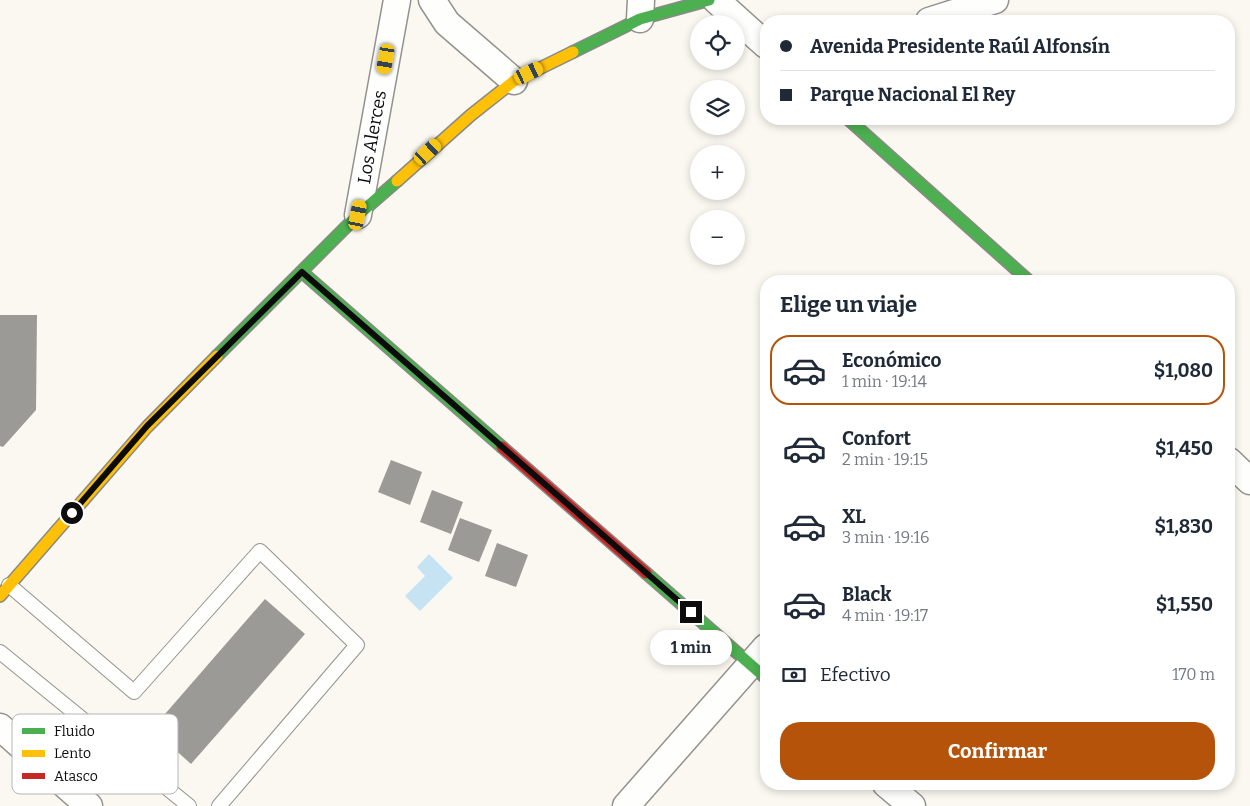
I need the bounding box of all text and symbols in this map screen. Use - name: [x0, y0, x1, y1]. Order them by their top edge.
- map controls: [690, 15, 745, 265]
- button: locate: [690, 15, 745, 70]
- text: Avenida Presidente Raúl Alfonsín: [810, 35, 1110, 58]
- car: [376, 43, 395, 75]
- car: [512, 60, 545, 86]
- button: layers: [690, 80, 745, 135]
- text: Parque Nacional El Rey: [810, 83, 1015, 106]
- street label: Los Alerces: [353, 88, 391, 186]
- car: [411, 136, 444, 168]
- button: +: [690, 145, 745, 200]
- car: [347, 199, 368, 231]
- button: −: [690, 210, 745, 265]
- text: Elige un viaje: [780, 291, 917, 318]
- icon: car: [782, 348, 827, 393]
- text: Económico: [842, 349, 942, 372]
- text: $1,080: [1154, 359, 1213, 382]
- text: 1 min · 19:14: [842, 372, 927, 391]
- icon: car: [782, 426, 827, 471]
- text: Confort: [842, 427, 911, 450]
- text: $1,450: [1155, 437, 1213, 460]
- text: 2 min · 19:15: [842, 450, 928, 469]
- route start: [61, 502, 83, 524]
- icon: car: [782, 504, 827, 549]
- text: XL: [842, 505, 866, 528]
- text: $1,830: [1154, 515, 1213, 538]
- text: 3 min · 19:16: [842, 528, 929, 547]
- icon: car: [782, 582, 827, 627]
- text: Black: [842, 583, 892, 606]
- text: $1,550: [1156, 593, 1213, 616]
- route end: [680, 601, 702, 623]
- text: 4 min · 19:17: [842, 606, 928, 625]
- callout: 1 min: [650, 630, 732, 664]
- text: 1 min: [671, 638, 711, 657]
- icon: cash: [780, 661, 808, 689]
- text: Efectivo: [820, 663, 891, 686]
- text: 170 m: [1172, 665, 1215, 684]
- legend: [12, 714, 178, 794]
- button: Confirmar: [780, 722, 1215, 780]
- text: Fluido: [54, 723, 95, 740]
- text: Lento: [54, 745, 91, 762]
- text: Atasco: [54, 768, 98, 785]

